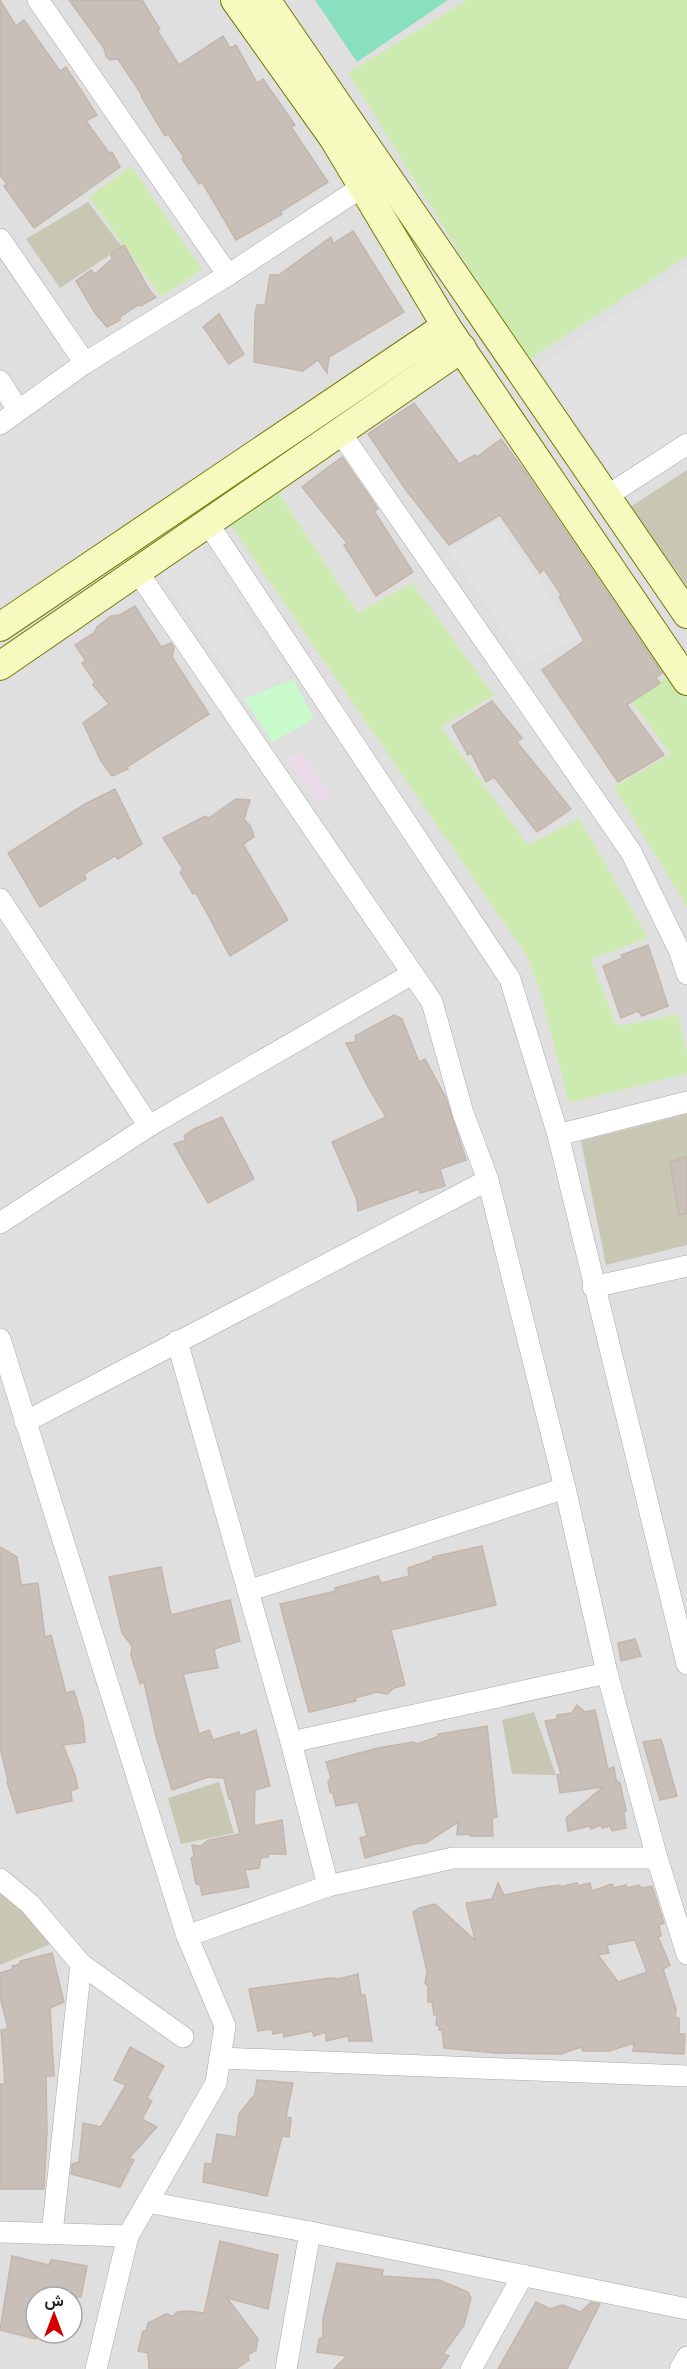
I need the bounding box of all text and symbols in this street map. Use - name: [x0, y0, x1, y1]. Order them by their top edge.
- north arrow: [24, 2285, 84, 2345]
- text: ش: [44, 2289, 64, 2312]

